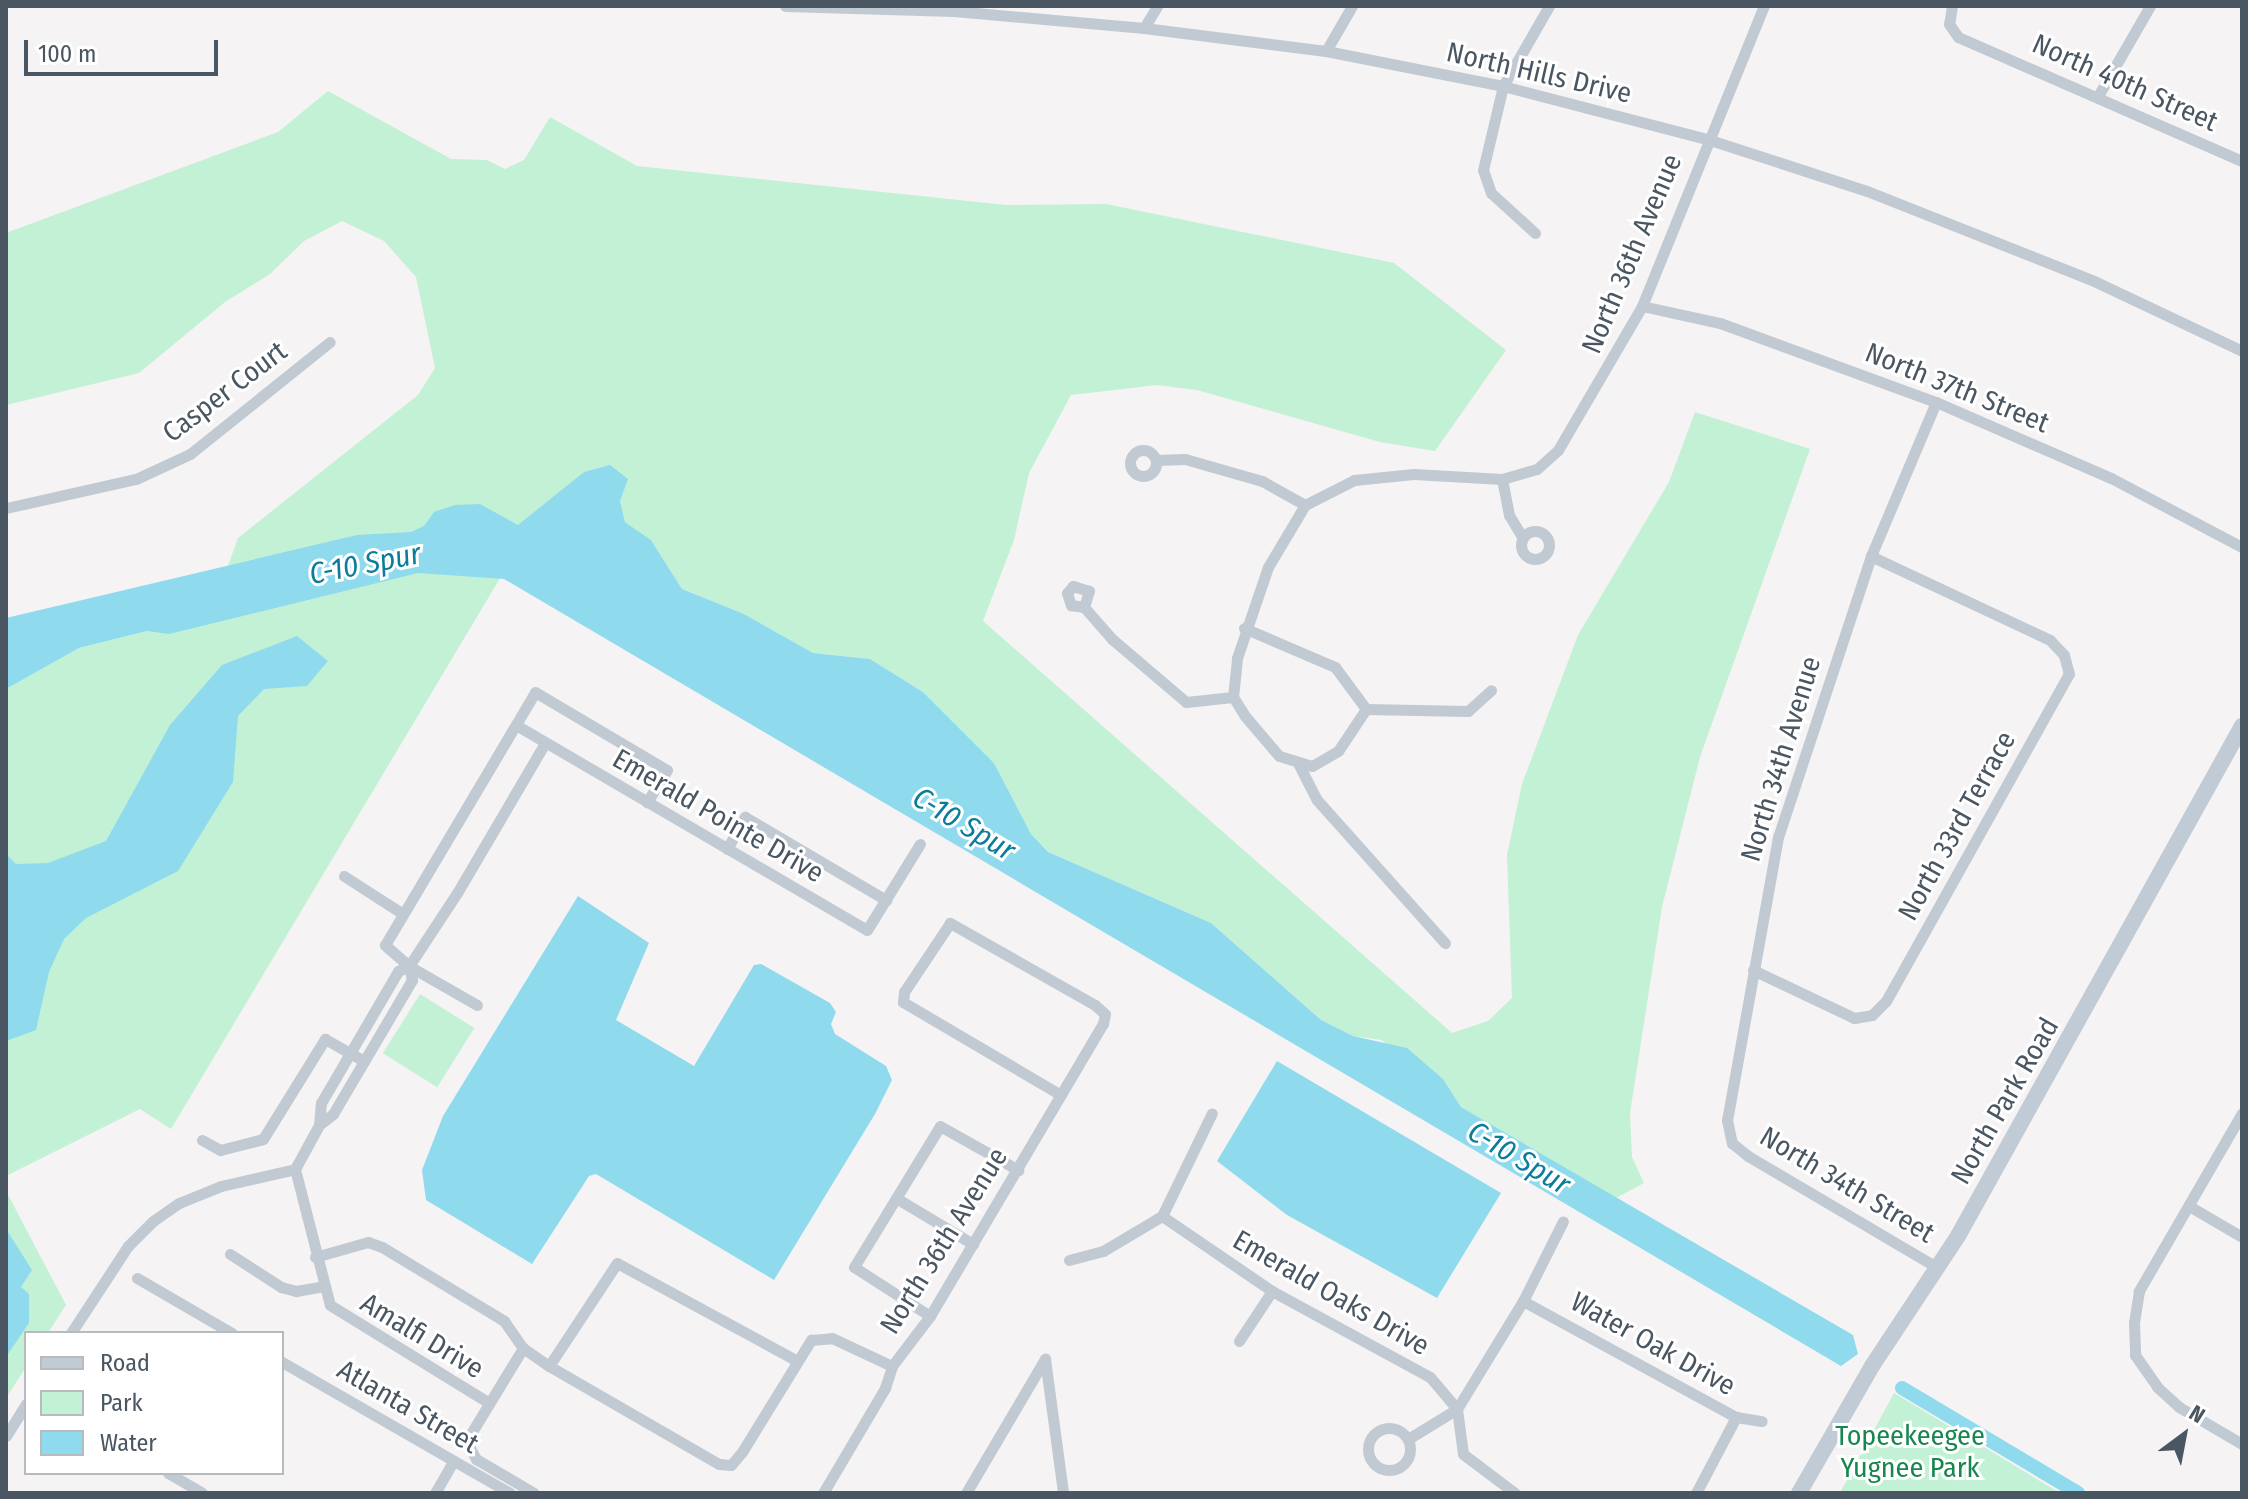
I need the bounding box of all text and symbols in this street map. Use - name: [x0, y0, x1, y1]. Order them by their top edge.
- scale bar: [28, 24, 222, 74]
- street label: North 40th Street: [2027, 27, 2223, 139]
- street label: North Hills Drive: [1443, 35, 1635, 111]
- text: 100 m: [38, 40, 96, 68]
- street label: North 36th Avenue: [1575, 149, 1689, 359]
- street label: Casper Court: [156, 335, 294, 449]
- street label: North 37th Street: [1860, 336, 2054, 440]
- water label: C-10 Spur: [306, 536, 424, 592]
- street label: North 34th Avenue: [1734, 652, 1828, 866]
- street label: North 33rd Terrace: [1891, 726, 2023, 926]
- street label: Emerald Pointe Drive: [606, 742, 830, 890]
- water label: C-10 Spur: [906, 780, 1022, 868]
- street label: North Park Road: [1944, 1012, 2066, 1190]
- water label: C-10 Spur: [1461, 1114, 1577, 1202]
- street label: North 34th Street: [1754, 1120, 1940, 1250]
- street label: North 36th Avenue: [873, 1142, 1015, 1340]
- street label: Emerald Oaks Drive: [1227, 1223, 1435, 1363]
- street label: Water Oak Drive: [1565, 1285, 1741, 1403]
- street label: Amalfi Drive: [354, 1286, 490, 1386]
- legend: [24, 1331, 284, 1475]
- text: Road: [100, 1349, 150, 1377]
- street label: Atlanta Street: [331, 1353, 485, 1461]
- text: Park: [100, 1389, 143, 1417]
- north arrow: [2144, 1395, 2224, 1475]
- text: N: [2184, 1399, 2210, 1429]
- park label: Topeekeegee Yugnee Park: [1835, 1419, 1985, 1485]
- text: Water: [100, 1429, 157, 1457]

